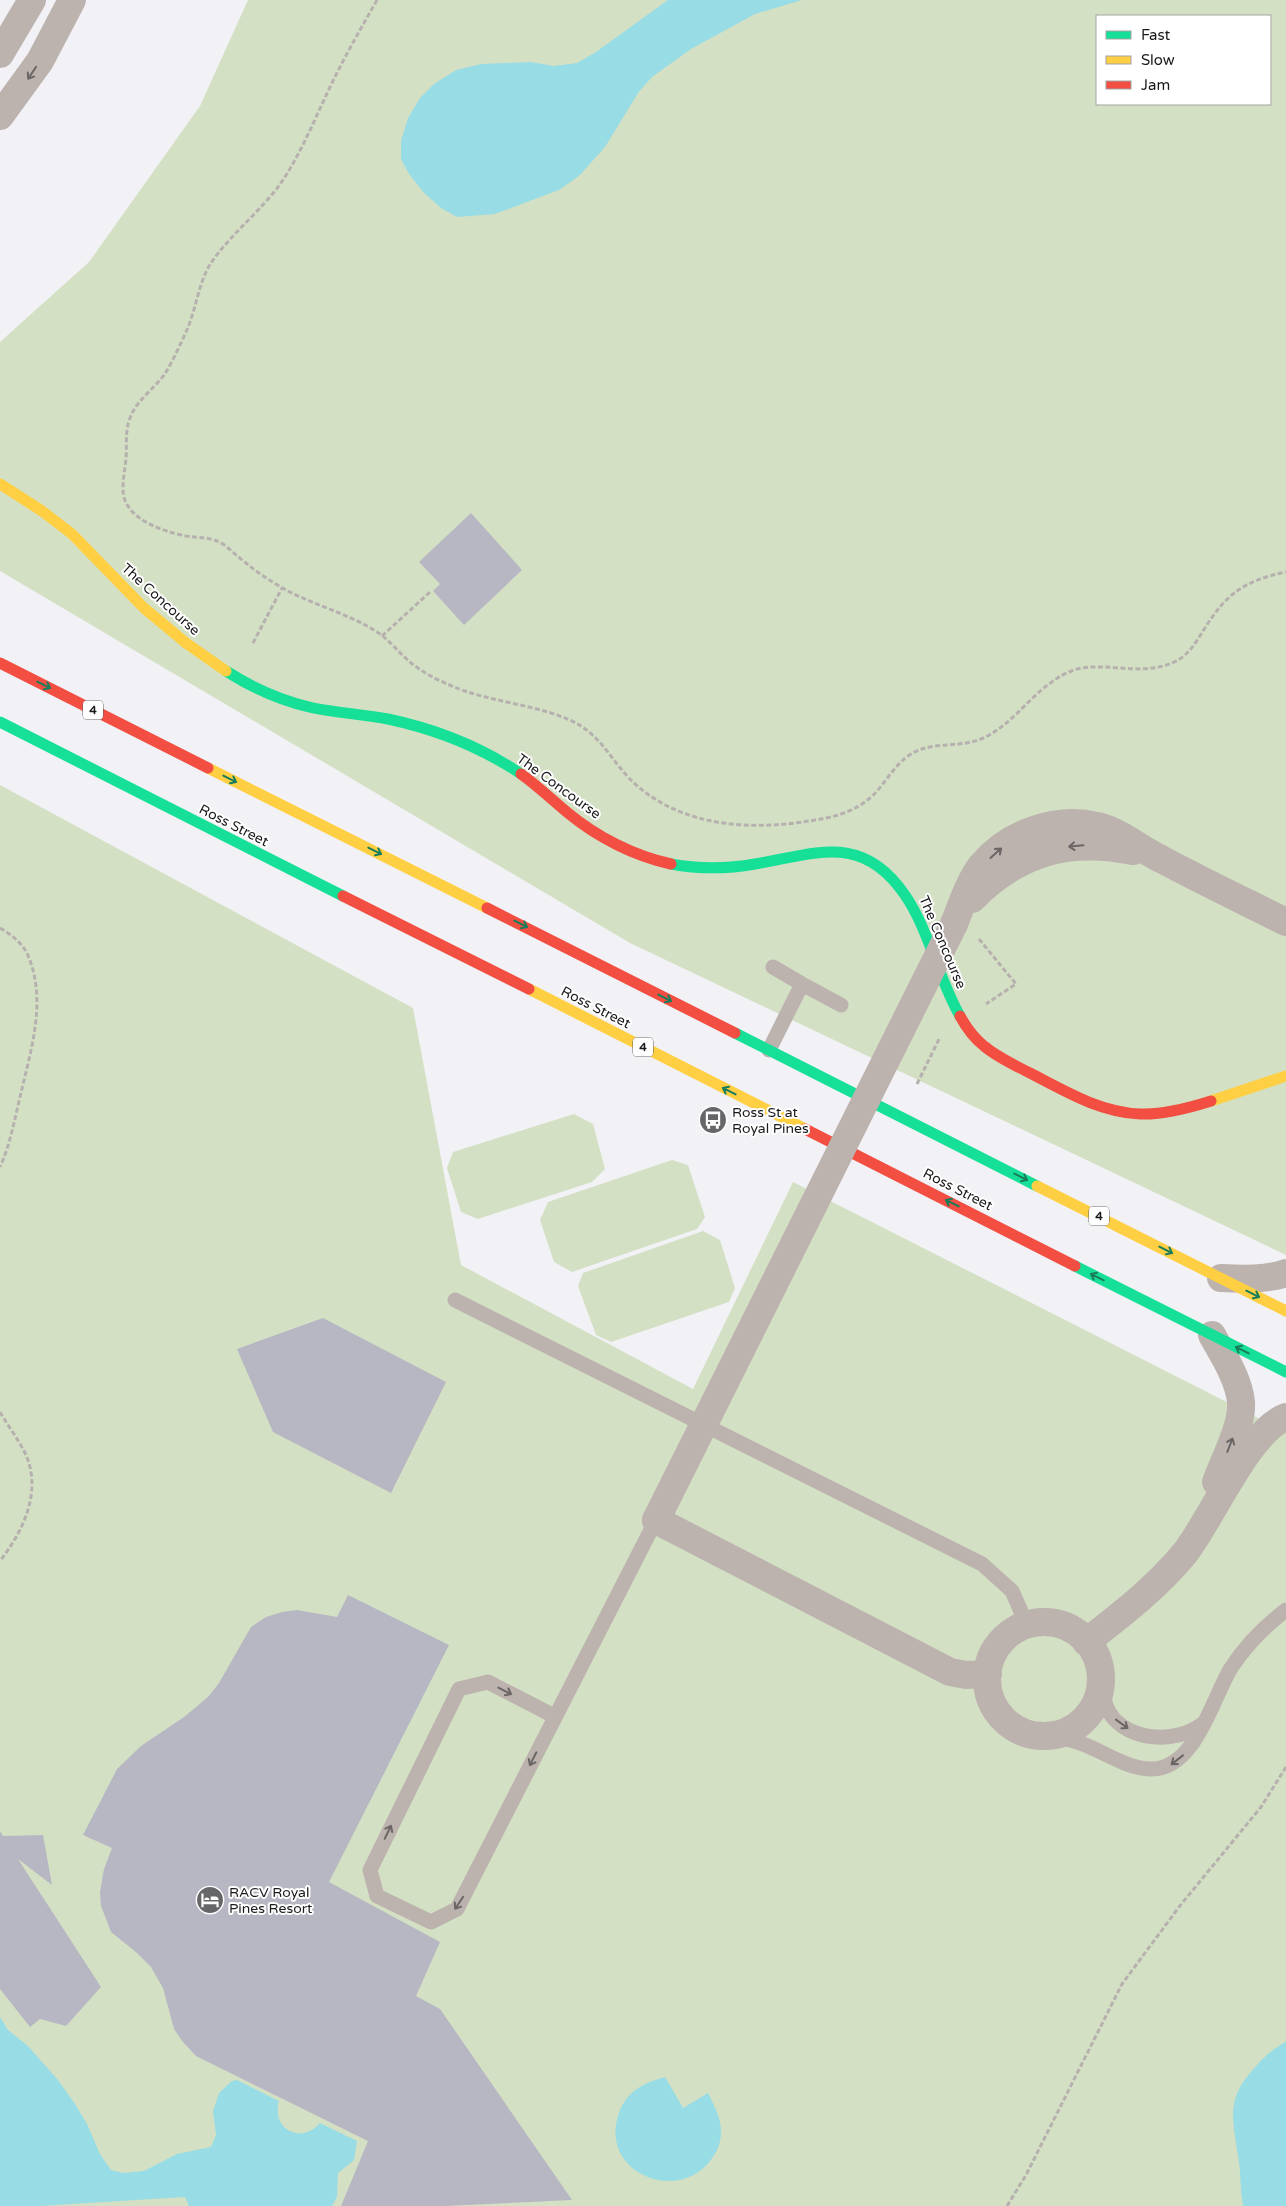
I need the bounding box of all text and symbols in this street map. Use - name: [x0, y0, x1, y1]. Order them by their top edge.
- legend: [1096, 15, 1271, 105]
- text: Fast: [1141, 26, 1171, 44]
- text: Slow: [1141, 51, 1175, 69]
- one-way arrow: [27, 66, 37, 80]
- text: Jam: [1141, 76, 1170, 94]
- street label: The Concourse: [118, 560, 203, 639]
- one-way arrow: [36, 680, 51, 690]
- road number: 4: [83, 700, 103, 720]
- street label: The Concourse: [513, 750, 604, 823]
- one-way arrow: [222, 775, 237, 784]
- street label: Ross Street: [196, 801, 272, 850]
- one-way arrow: [1068, 842, 1084, 851]
- one-way arrow: [368, 846, 383, 856]
- one-way arrow: [989, 847, 1002, 859]
- street label: The Concourse: [915, 893, 970, 991]
- one-way arrow: [513, 919, 528, 929]
- street label: Ross Street: [558, 983, 634, 1032]
- one-way arrow: [658, 993, 673, 1003]
- road number: 4: [633, 1038, 653, 1056]
- one-way arrow: [722, 1086, 737, 1095]
- place label: Ross St at Royal Pines: [732, 1104, 809, 1137]
- bus stop icon: Ross St at Royal Pines: [698, 1105, 728, 1135]
- street label: Ross Street: [920, 1165, 996, 1214]
- one-way arrow: [1013, 1173, 1028, 1182]
- one-way arrow: [945, 1198, 960, 1208]
- road number: 4: [1089, 1206, 1109, 1226]
- one-way arrow: [1158, 1246, 1173, 1255]
- one-way arrow: [1090, 1272, 1105, 1282]
- one-way arrow: [1246, 1289, 1261, 1299]
- one-way arrow: [1235, 1345, 1250, 1355]
- one-way arrow: [1226, 1438, 1235, 1453]
- one-way arrow: [497, 1687, 512, 1696]
- one-way arrow: [1114, 1719, 1128, 1729]
- one-way arrow: [527, 1751, 537, 1766]
- one-way arrow: [1171, 1755, 1184, 1766]
- one-way arrow: [384, 1825, 394, 1840]
- place label: RACV Royal Pines Resort: [229, 1884, 313, 1917]
- hotel icon: RACV Royal Pines Resort: [195, 1885, 225, 1915]
- one-way arrow: [453, 1896, 464, 1910]

